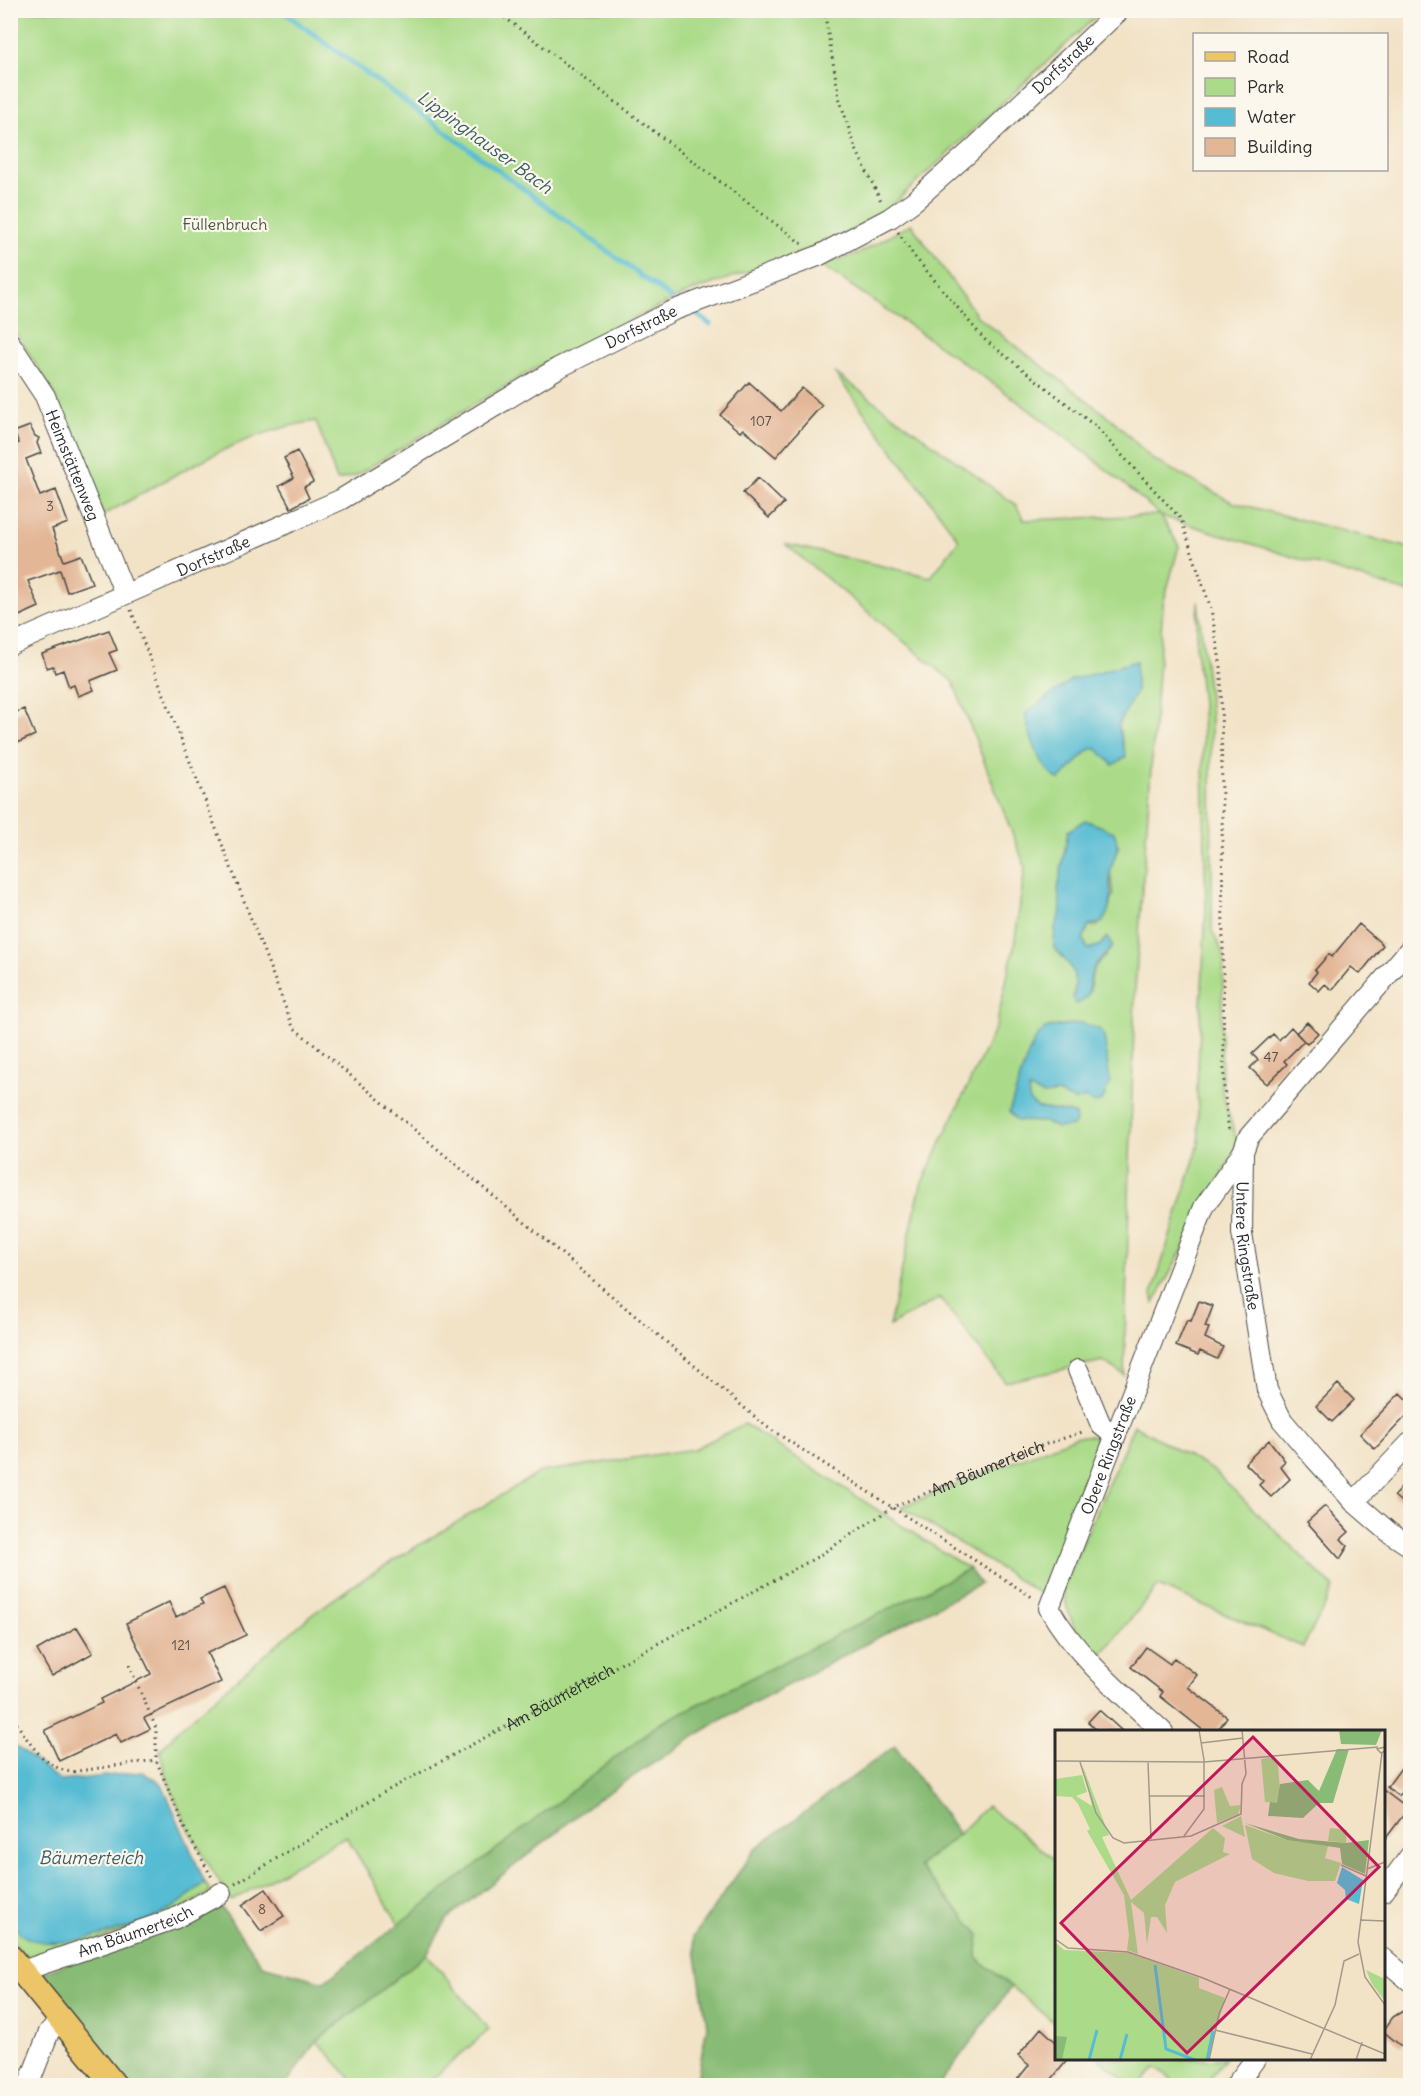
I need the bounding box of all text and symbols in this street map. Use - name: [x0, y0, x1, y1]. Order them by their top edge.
- street label: Dorfstraße: [1028, 30, 1098, 98]
- legend: [1193, 33, 1388, 171]
- text: Road: [1247, 45, 1290, 68]
- text: Park: [1247, 75, 1284, 98]
- water label: Lippinghauser Bach: [413, 85, 557, 199]
- text: Water: [1247, 105, 1297, 128]
- text: Building: [1247, 135, 1312, 158]
- park label: Füllenbruch: [183, 214, 267, 234]
- street label: Dorfstraße: [602, 300, 680, 353]
- street label: Heimstättenweg: [42, 407, 104, 524]
- house number: 107: [750, 412, 772, 430]
- house number: 3: [46, 497, 54, 515]
- street label: Dorfstraße: [174, 531, 253, 580]
- house number: 47: [1264, 1048, 1279, 1066]
- street label: Untere Ringstraße: [1232, 1181, 1264, 1312]
- street label: Obere Ringstraße: [1076, 1393, 1140, 1517]
- street label: Am Bäumerteich: [928, 1436, 1047, 1500]
- house number: 121: [172, 1636, 190, 1654]
- street label: Am Bäumerteich: [502, 1659, 618, 1735]
- inset map: [1055, 1730, 1385, 2060]
- water label: Bäumerteich: [39, 1846, 144, 1869]
- house number: 8: [258, 1900, 266, 1918]
- street label: Am Bäumerteich: [75, 1901, 196, 1961]

